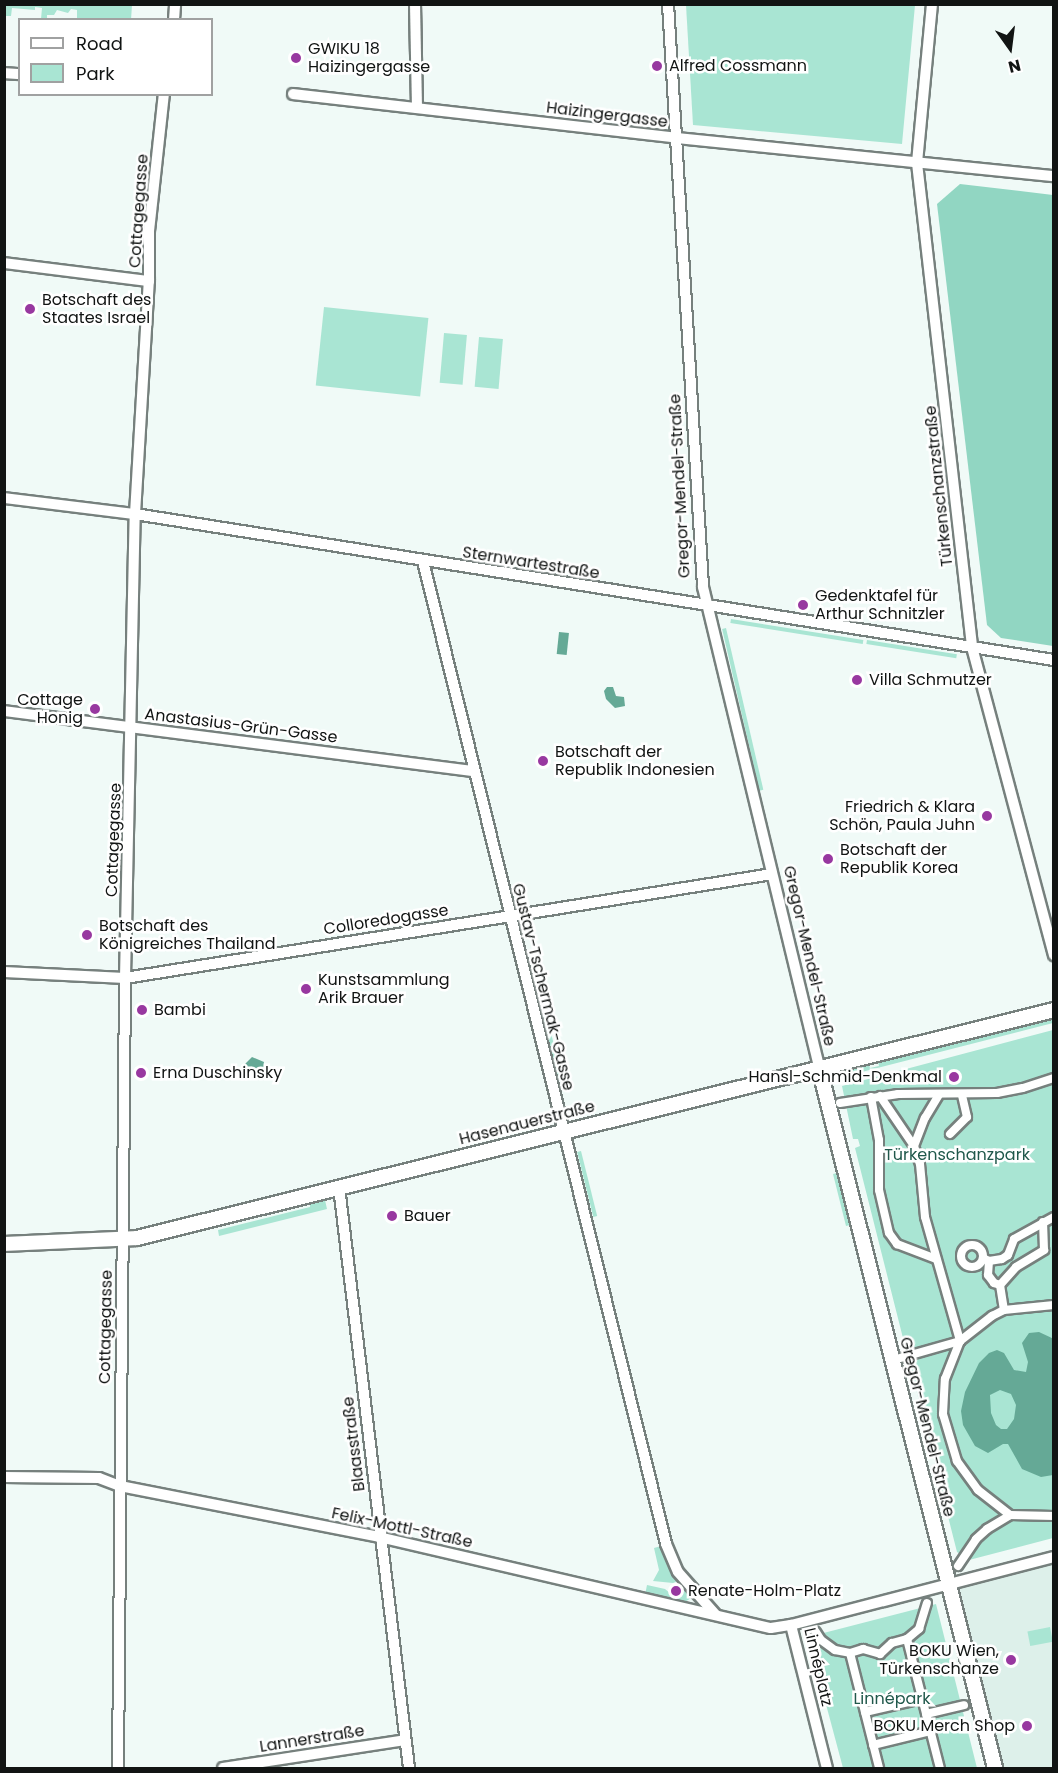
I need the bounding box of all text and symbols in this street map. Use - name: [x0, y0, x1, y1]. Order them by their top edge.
- legend: [18, 18, 213, 96]
- north arrow: [980, 18, 1040, 78]
- text: Road: [76, 31, 123, 56]
- place label: GWIKU 18 Haizingergasse: [308, 39, 430, 77]
- marker: GWIKU 18 Haizingergasse: [289, 51, 303, 65]
- text: N: [1006, 53, 1023, 79]
- place label: Alfred Cossmann: [669, 56, 807, 76]
- marker: Alfred Cossmann: [650, 59, 664, 73]
- text: Park: [76, 61, 115, 86]
- street label: Haizingergasse: [545, 98, 669, 132]
- street label: Cottagegasse: [125, 153, 153, 269]
- place label: Botschaft des Staates Israel: [42, 290, 151, 328]
- marker: Botschaft des Staates Israel: [23, 302, 37, 316]
- street label: Gregor-Mendel-Straße: [666, 393, 694, 579]
- street label: Türkenschanzstraße: [921, 405, 957, 567]
- street label: Sternwartestraße: [461, 543, 601, 583]
- place label: Gedenktafel für Arthur Schnitzler: [815, 586, 945, 624]
- marker: Gedenktafel für Arthur Schnitzler: [796, 598, 810, 612]
- place label: Villa Schmutzer: [869, 670, 992, 690]
- marker: Villa Schmutzer: [850, 673, 864, 687]
- place label: Cottage Honig: [17, 690, 83, 728]
- marker: Cottage Honig: [88, 702, 102, 716]
- street label: Anastasius-Grün-Gasse: [143, 705, 339, 747]
- place label: Botschaft der Republik Indonesien: [555, 742, 715, 780]
- marker: Botschaft der Republik Indonesien: [536, 754, 550, 768]
- street label: Cottagegasse: [102, 783, 126, 897]
- place label: Friedrich & Klara Schön, Paula Juhn: [829, 797, 975, 835]
- marker: Friedrich & Klara Schön, Paula Juhn: [980, 809, 994, 823]
- place label: Botschaft der Republik Korea: [840, 840, 958, 878]
- marker: Botschaft der Republik Korea: [821, 852, 835, 866]
- street label: Gregor-Mendel-Straße: [779, 864, 839, 1048]
- street label: Gustav-Tschermak-Gasse: [508, 882, 578, 1092]
- street label: Colloredogasse: [322, 901, 450, 939]
- place label: Botschaft des Königreiches Thailand: [99, 916, 276, 954]
- marker: Botschaft des Königreiches Thailand: [80, 928, 94, 942]
- place label: Kunstsammlung Arik Brauer: [318, 970, 450, 1008]
- marker: Kunstsammlung Arik Brauer: [299, 982, 313, 996]
- place label: Bambi: [154, 1000, 206, 1020]
- marker: Bambi: [135, 1003, 149, 1017]
- place label: Erna Duschinsky: [153, 1063, 282, 1083]
- marker: Erna Duschinsky: [134, 1066, 148, 1080]
- place label: Hansl-Schmid-Denkmal: [748, 1067, 942, 1087]
- marker: Hansl-Schmid-Denkmal: [947, 1070, 961, 1084]
- street label: Hasenauerstraße: [457, 1097, 597, 1149]
- park label: Türkenschanzpark: [884, 1145, 1030, 1165]
- place label: Bauer: [404, 1206, 451, 1226]
- marker: Bauer: [385, 1209, 399, 1223]
- street label: Cottagegasse: [95, 1270, 117, 1384]
- street label: Gregor-Mendel-Straße: [895, 1335, 959, 1519]
- street label: Blaasstraße: [339, 1395, 369, 1493]
- street label: Felix-Mottl-Straße: [330, 1504, 474, 1552]
- place label: Renate-Holm-Platz: [688, 1581, 841, 1601]
- marker: Renate-Holm-Platz: [669, 1584, 683, 1598]
- street label: Linnéplatz: [800, 1626, 836, 1708]
- place label: BOKU Wien, Türkenschanze: [879, 1641, 999, 1679]
- marker: BOKU Wien, Türkenschanze: [1004, 1653, 1018, 1667]
- park label: Linnépark: [853, 1689, 931, 1709]
- place label: BOKU Merch Shop: [873, 1716, 1015, 1736]
- marker: BOKU Merch Shop: [1020, 1719, 1034, 1733]
- street label: Lannerstraße: [258, 1721, 366, 1757]

